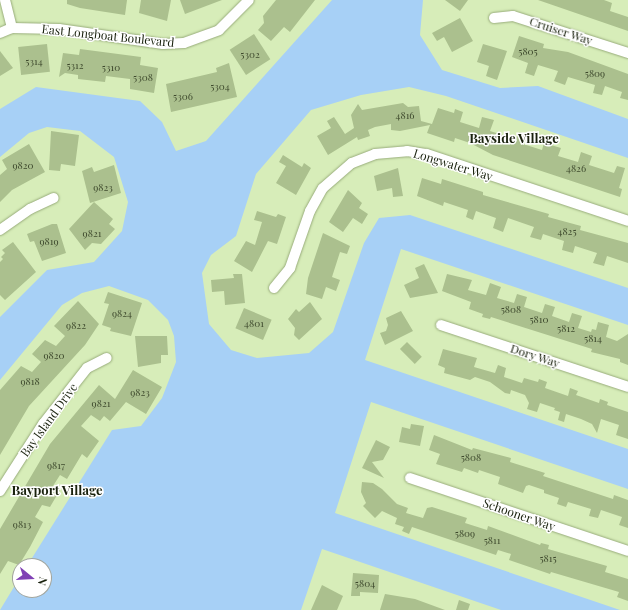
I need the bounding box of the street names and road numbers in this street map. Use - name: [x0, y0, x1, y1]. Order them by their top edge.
- street label: Cruiser Way: [527, 14, 595, 48]
- street label: East Longboat Boulevard: [41, 22, 175, 50]
- street label: Longwater Way: [411, 146, 495, 184]
- street label: Dory Way: [508, 341, 562, 371]
- street label: Bay Island Drive: [17, 380, 81, 460]
- street label: Schooner Way: [481, 496, 557, 534]

